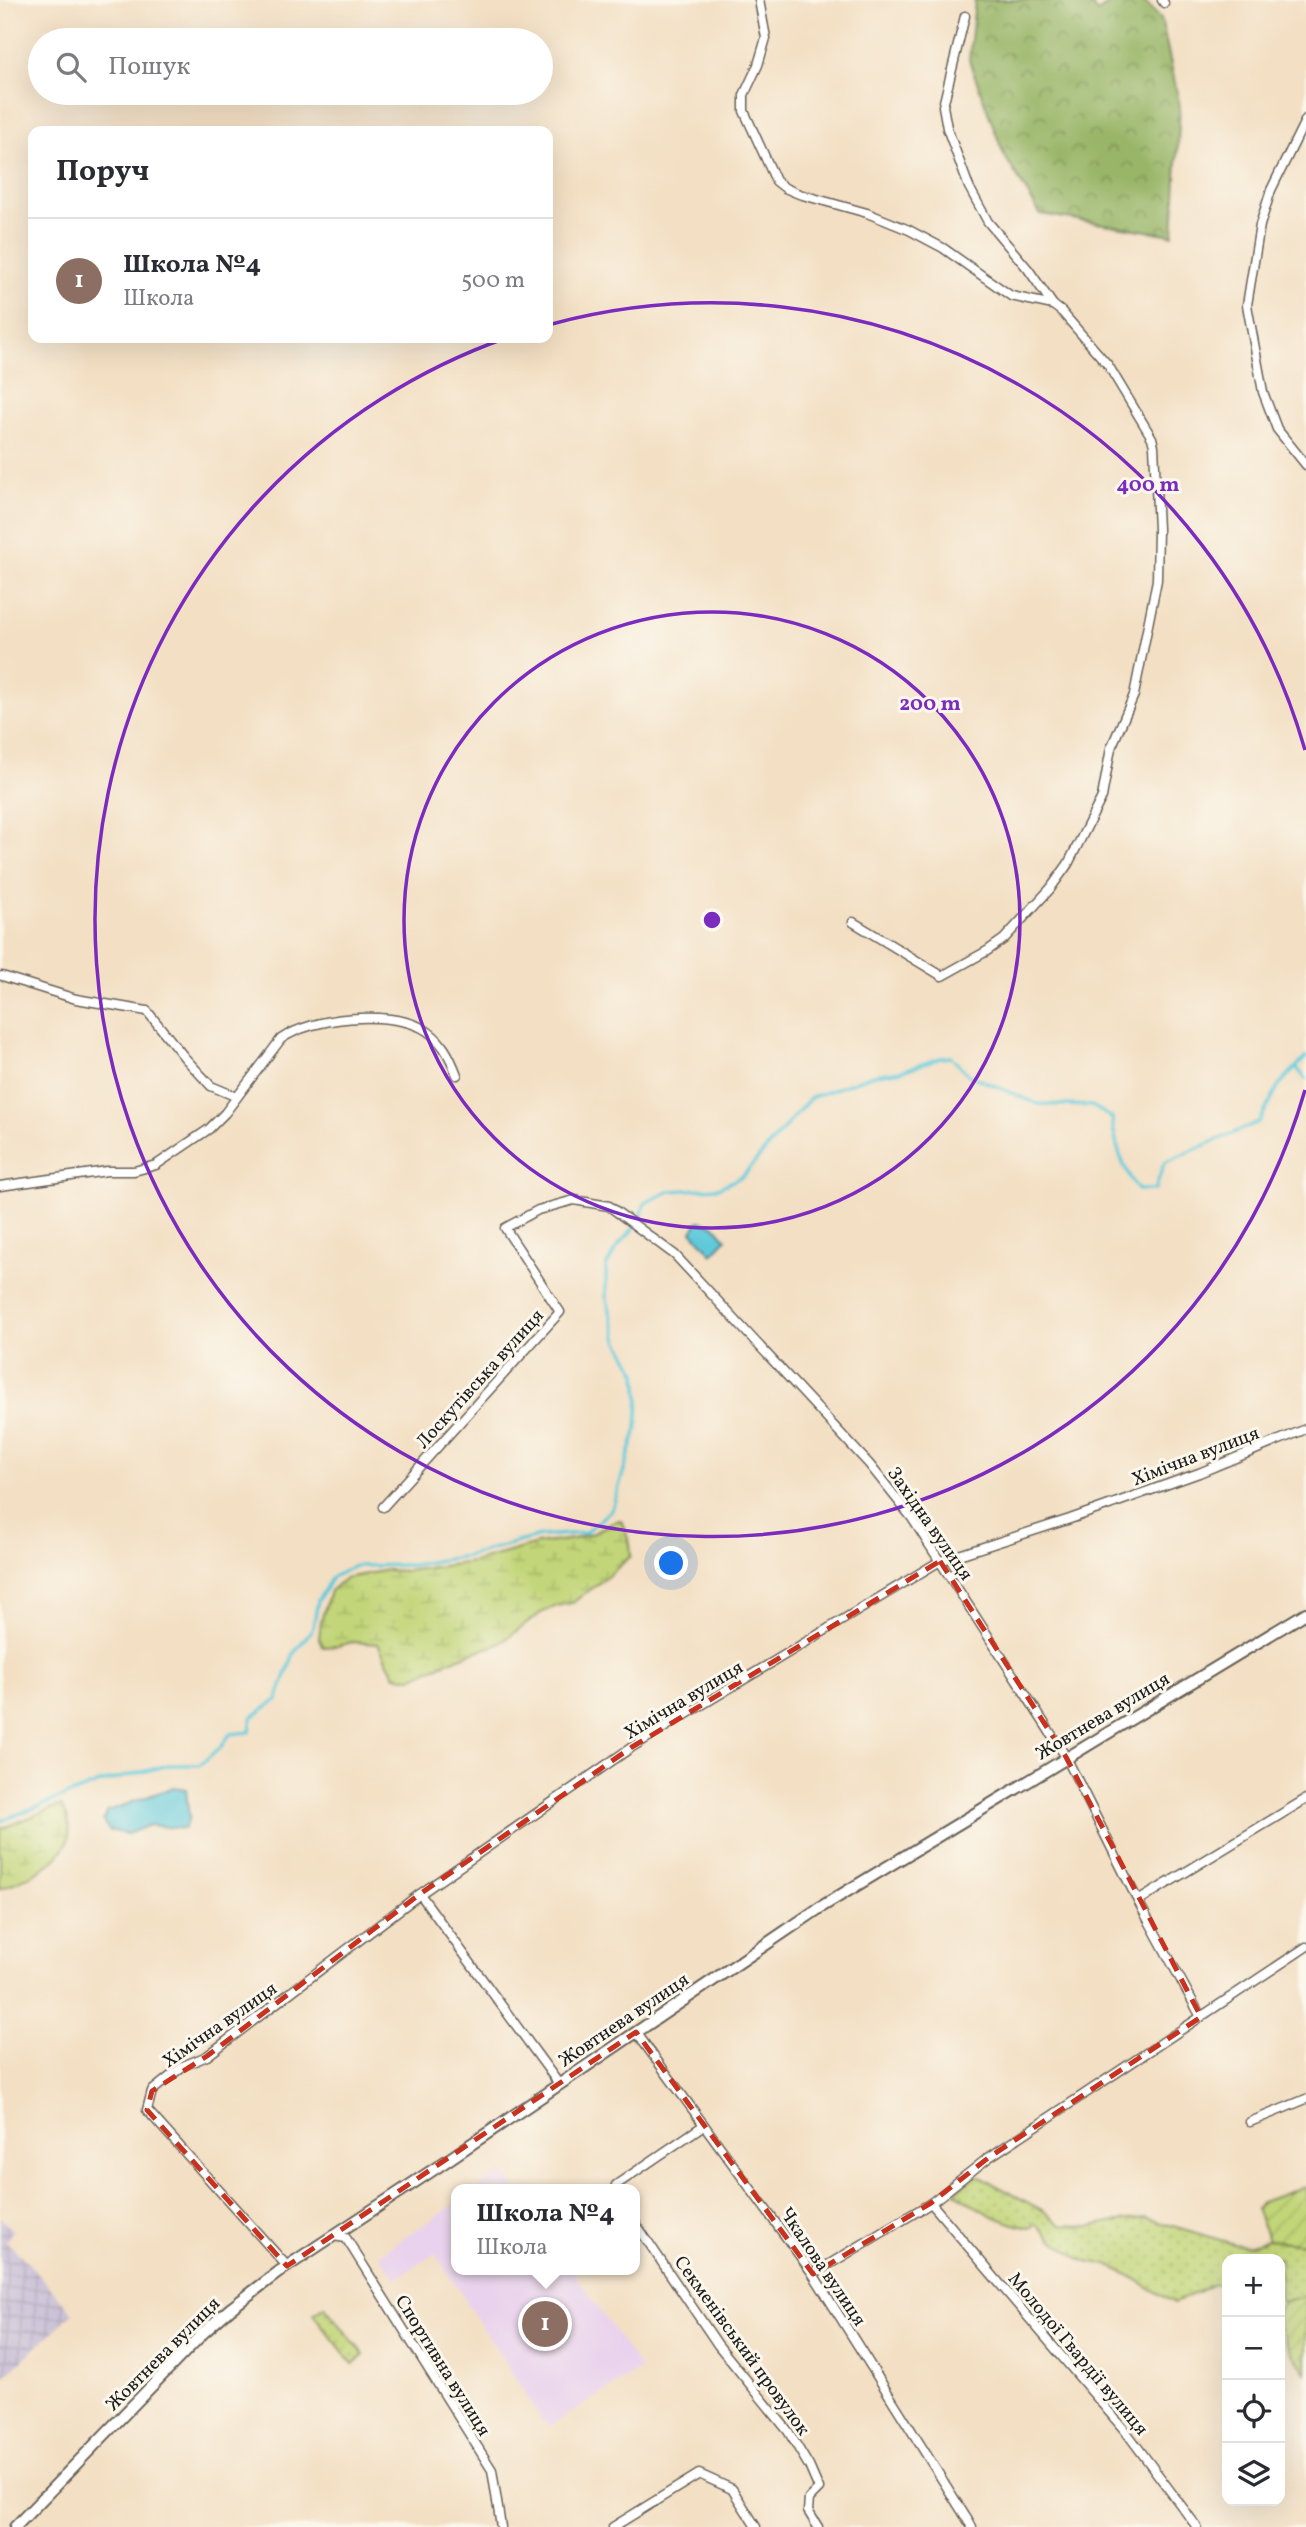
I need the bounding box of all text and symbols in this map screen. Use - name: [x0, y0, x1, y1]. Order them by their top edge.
- search box: [28, 28, 553, 105]
- icon: search: [52, 48, 90, 86]
- text: Пошук: [108, 49, 190, 85]
- text: Поруч: [56, 151, 149, 193]
- text: Школа №4: [123, 247, 261, 283]
- text: 1: [74, 265, 84, 297]
- text: 500 m: [461, 265, 525, 297]
- text: Школа: [123, 283, 194, 315]
- text: 400 m: [1117, 471, 1179, 500]
- text: 200 m: [899, 690, 961, 719]
- centre of rings: [700, 908, 724, 932]
- street label: Лоскутівська вулиця: [411, 1304, 550, 1455]
- street label: Хімічна вулиця: [1128, 1421, 1263, 1493]
- street label: Західна вулиця: [880, 1462, 978, 1586]
- your location: [654, 1546, 688, 1580]
- street label: Хімічна вулиця: [620, 1655, 748, 1747]
- street label: Жовтнева вулиця: [1031, 1666, 1175, 1767]
- street label: Жовтнева вулиця: [554, 1967, 694, 2074]
- street label: Хімічна вулиця: [158, 1976, 283, 2075]
- popup: [451, 2184, 640, 2275]
- text: Школа №4: [476, 2196, 615, 2232]
- street label: Чкалова вулиця: [773, 2202, 872, 2332]
- text: Школа: [476, 2232, 548, 2264]
- street label: Секменівський провулок: [667, 2251, 816, 2441]
- map controls: [1222, 2254, 1285, 2506]
- button: +: [1222, 2254, 1285, 2317]
- street label: Молодої Гвардії вулиця: [1001, 2267, 1154, 2442]
- street label: Спортивна вулиця: [388, 2290, 496, 2442]
- street label: Жовтнева вулиця: [100, 2291, 226, 2417]
- pin: 1: [522, 2298, 568, 2350]
- button: −: [1222, 2317, 1285, 2380]
- button: locate: [1222, 2380, 1285, 2443]
- button: layers: [1222, 2443, 1285, 2506]

